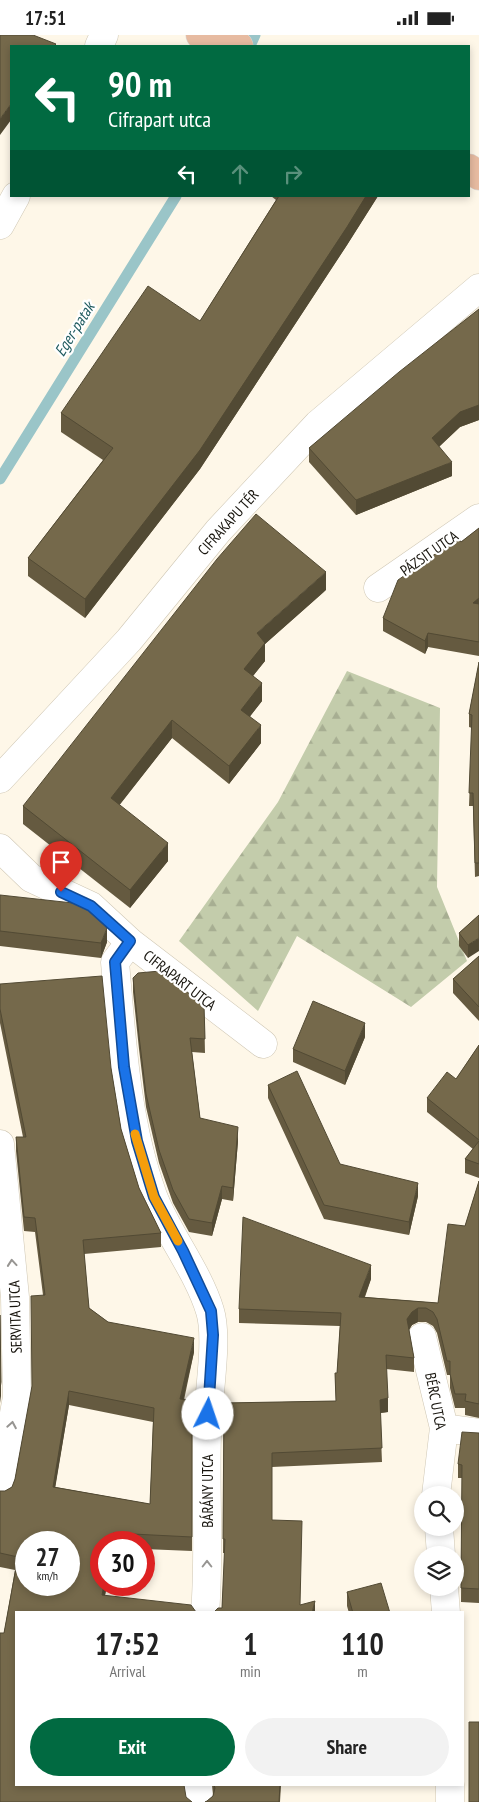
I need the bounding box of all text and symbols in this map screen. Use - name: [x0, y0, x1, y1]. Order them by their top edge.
- text: 17:51: [25, 6, 66, 30]
- text: 90 m: [108, 61, 172, 107]
- icon: left: [25, 65, 90, 130]
- text: Cifrapart utca: [108, 105, 211, 133]
- icon: left: [173, 160, 201, 188]
- icon: ahead: [226, 160, 254, 188]
- icon: right: [279, 160, 307, 188]
- water label: Eger-patak: [50, 297, 99, 360]
- street label: CIFRAKAPU TÉR: [193, 485, 263, 559]
- street label: PÁZSIT UTCA: [396, 526, 462, 580]
- pin: [40, 841, 82, 892]
- icon: arrive: [47, 848, 75, 876]
- street label: CIFRAPART UTCA: [140, 946, 221, 1015]
- one-way arrow: [7, 1259, 18, 1267]
- street label: SERVITA UTCA: [4, 1279, 26, 1354]
- street label: BÉRC UTCA: [421, 1371, 451, 1432]
- position arrow: [181, 1387, 233, 1439]
- one-way arrow: [6, 1421, 17, 1429]
- street label: BÁRÁNY UTCA: [198, 1453, 217, 1528]
- map controls: [414, 1486, 464, 1596]
- button: search: [414, 1486, 464, 1536]
- speed limit sign: 30: [90, 1531, 155, 1596]
- text: 27: [36, 1541, 59, 1573]
- button: layers: [414, 1546, 464, 1596]
- one-way arrow: [202, 1560, 212, 1568]
- text: km/h: [37, 1568, 58, 1583]
- text: 17:52: [95, 1624, 160, 1663]
- text: 1: [243, 1624, 258, 1663]
- text: 110: [341, 1624, 384, 1663]
- text: Arrival: [109, 1661, 146, 1681]
- text: min: [240, 1661, 261, 1681]
- text: m: [357, 1661, 368, 1681]
- button: Exit: [30, 1718, 235, 1776]
- button: Share: [245, 1718, 449, 1776]

